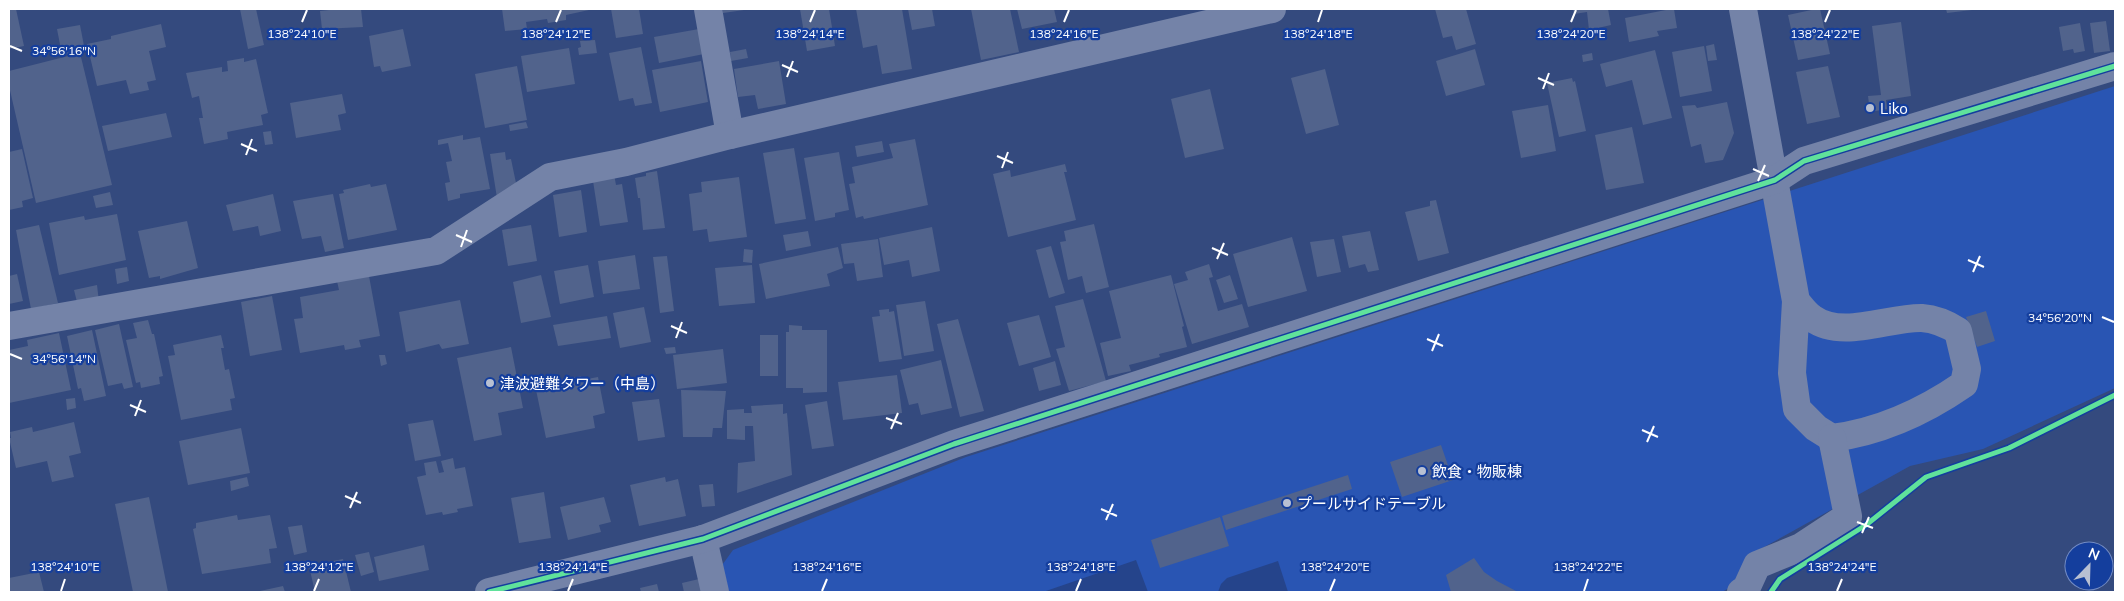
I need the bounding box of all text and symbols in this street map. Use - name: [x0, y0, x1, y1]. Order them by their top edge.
- text: 138°24'10"E: [267, 26, 337, 41]
- text: 138°24'12"E: [521, 26, 591, 41]
- text: 138°24'14"E: [775, 26, 845, 41]
- text: 138°24'16"E: [1029, 26, 1099, 41]
- text: 138°24'18"E: [1283, 26, 1353, 41]
- text: 138°24'20"E: [1536, 26, 1606, 41]
- text: 138°24'22"E: [1790, 26, 1860, 41]
- text: 34°56'16"N: [32, 43, 96, 58]
- place label: Liko: [1880, 99, 1908, 118]
- marker: Liko: [1864, 102, 1876, 114]
- text: 34°56'20"N: [2028, 310, 2092, 325]
- text: 34°56'14"N: [32, 351, 96, 366]
- place label: 津波避難タワー（中島）: [500, 374, 665, 393]
- marker: 津波避難タワー（中島）: [484, 377, 496, 389]
- place label: 飲食・物販棟: [1432, 462, 1522, 481]
- marker: 飲食・物販棟: [1416, 465, 1428, 477]
- place label: プールサイドテーブル: [1297, 494, 1446, 513]
- marker: プールサイドテーブル: [1281, 497, 1293, 509]
- north arrow: [2064, 541, 2114, 591]
- text: N: [2086, 544, 2102, 564]
- text: 138°24'10"E: [30, 559, 100, 574]
- text: 138°24'12"E: [284, 559, 354, 574]
- text: 138°24'14"E: [538, 559, 608, 574]
- text: 138°24'16"E: [792, 559, 862, 574]
- text: 138°24'18"E: [1046, 559, 1116, 574]
- text: 138°24'20"E: [1300, 559, 1370, 574]
- text: 138°24'22"E: [1553, 559, 1623, 574]
- text: 138°24'24"E: [1807, 559, 1877, 574]

